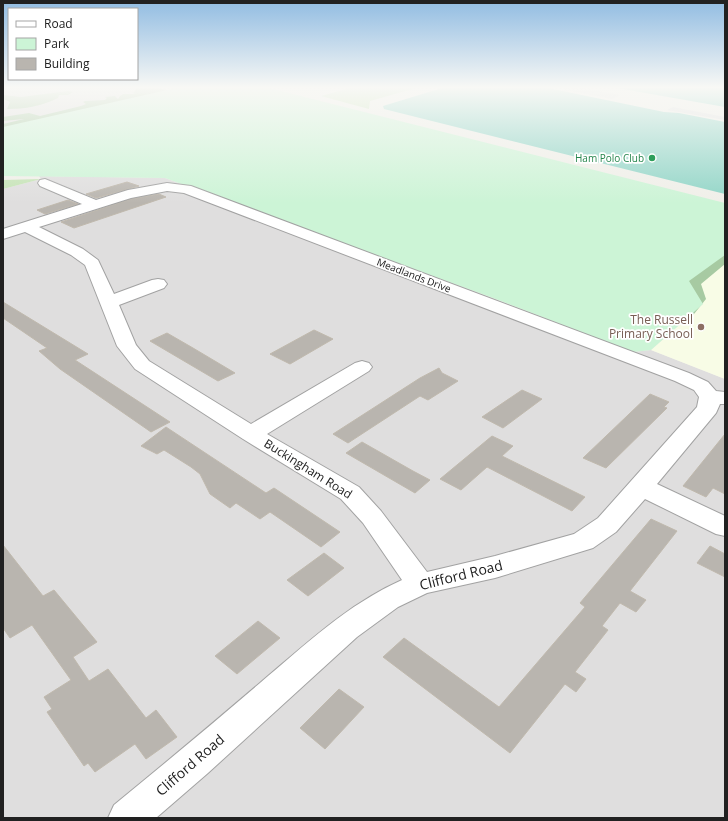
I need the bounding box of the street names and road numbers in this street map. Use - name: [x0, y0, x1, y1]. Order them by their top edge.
- street label: Meadlands Drive: [375, 254, 453, 296]
- street label: Buckingham Road: [261, 435, 356, 503]
- street label: Clifford Road: [417, 555, 504, 594]
- street label: Clifford Road: [151, 730, 228, 800]

